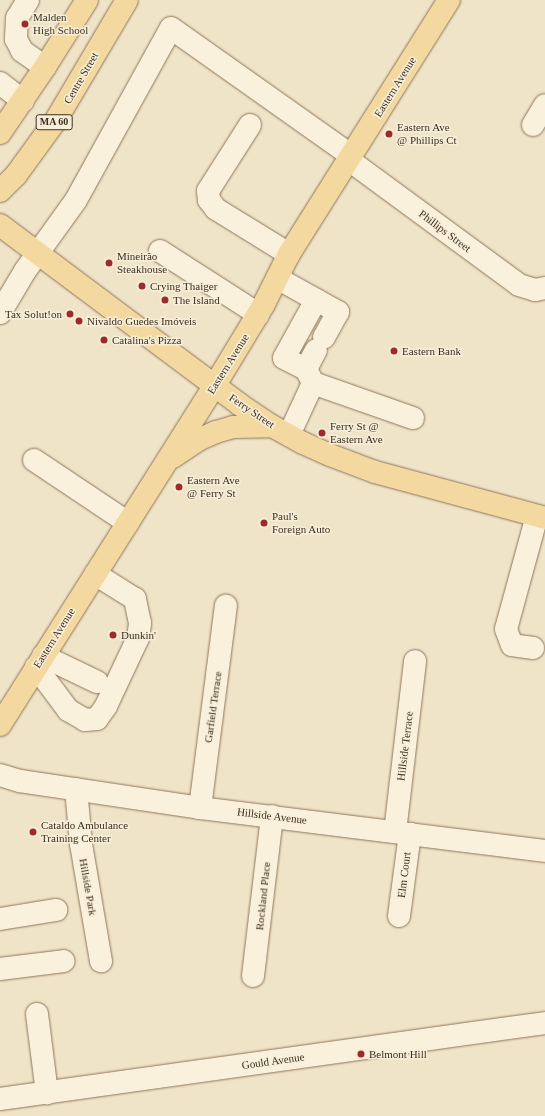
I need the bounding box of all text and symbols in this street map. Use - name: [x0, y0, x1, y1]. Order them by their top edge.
- place label: Malden High School: [33, 11, 88, 37]
- marker: Malden High School: [20, 19, 30, 29]
- street label: Centre Street: [61, 50, 101, 106]
- street label: Eastern Avenue: [371, 54, 419, 120]
- road number: MA 60: [35, 114, 73, 130]
- place label: Eastern Ave @ Phillips Ct: [397, 121, 457, 147]
- marker: Eastern Ave @ Phillips Ct: [384, 129, 394, 139]
- street label: Phillips Street: [416, 207, 474, 255]
- place label: Mineirão Steakhouse: [117, 250, 167, 276]
- marker: Mineirão Steakhouse: [104, 258, 114, 268]
- place label: Crying Thaiger: [150, 279, 218, 293]
- marker: Crying Thaiger: [137, 281, 147, 291]
- place label: The Island: [173, 293, 220, 307]
- marker: The Island: [160, 295, 170, 305]
- place label: Tax Solut!on: [5, 307, 62, 321]
- marker: Tax Solut!on: [65, 309, 75, 319]
- place label: Nivaldo Guedes Imóveis: [87, 314, 196, 328]
- marker: Nivaldo Guedes Imóveis: [74, 316, 84, 326]
- street label: Eastern Avenue: [204, 331, 252, 397]
- place label: Catalina's Pizza: [112, 333, 181, 347]
- marker: Catalina's Pizza: [99, 335, 109, 345]
- place label: Eastern Bank: [402, 344, 461, 358]
- marker: Eastern Bank: [389, 346, 399, 356]
- street label: Ferry Street: [227, 391, 277, 431]
- place label: Ferry St @ Eastern Ave: [330, 420, 383, 446]
- marker: Ferry St @ Eastern Ave: [317, 428, 327, 438]
- place label: Eastern Ave @ Ferry St: [187, 474, 240, 500]
- marker: Eastern Ave @ Ferry St: [174, 482, 184, 492]
- place label: Paul's Foreign Auto: [272, 510, 331, 536]
- marker: Paul's Foreign Auto: [259, 518, 269, 528]
- street label: Eastern Avenue: [30, 605, 78, 671]
- place label: Dunkin': [121, 628, 156, 642]
- marker: Dunkin': [108, 630, 118, 640]
- street label: Garfield Terrace: [201, 670, 225, 744]
- street label: Hillside Terrace: [394, 710, 416, 782]
- street label: Hillside Avenue: [236, 805, 308, 827]
- place label: Cataldo Ambulance Training Center: [41, 819, 129, 845]
- marker: Cataldo Ambulance Training Center: [28, 827, 38, 837]
- street label: Elm Court: [395, 851, 413, 899]
- street label: Hillside Park: [76, 857, 100, 917]
- street label: Rockland Place: [253, 861, 273, 931]
- place label: Belmont Hill: [369, 1047, 427, 1061]
- marker: Belmont Hill: [356, 1049, 366, 1059]
- street label: Gould Avenue: [241, 1050, 305, 1072]

